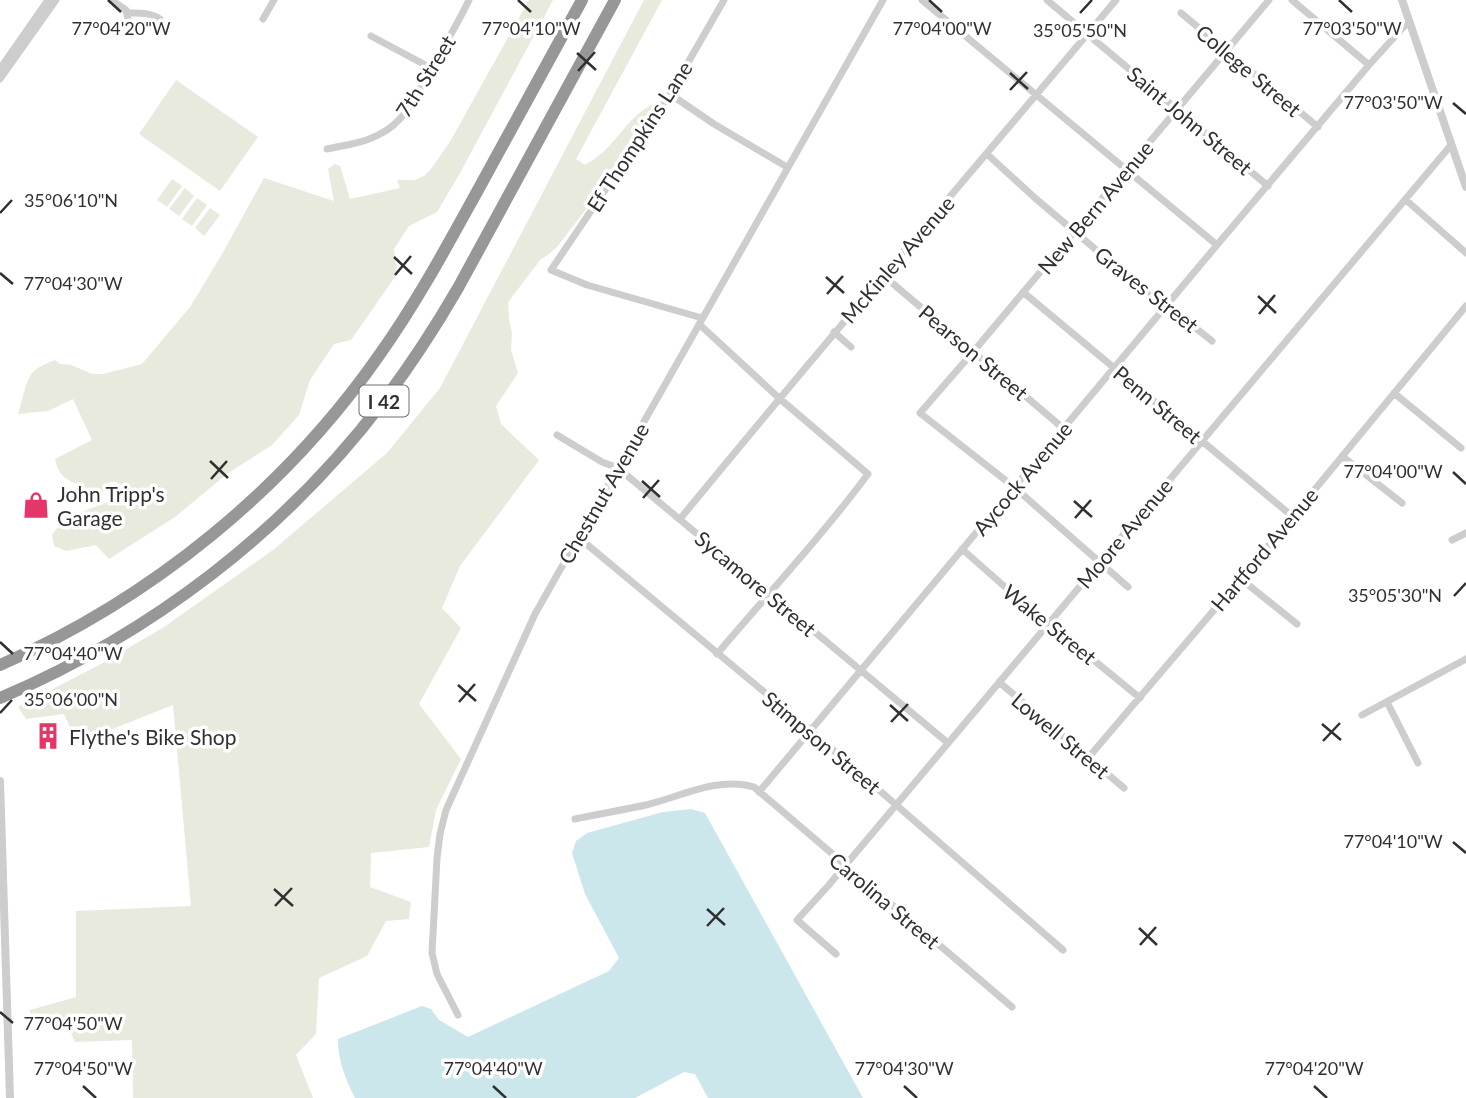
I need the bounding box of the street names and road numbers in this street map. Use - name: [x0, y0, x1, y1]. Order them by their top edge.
- street label: College Street: [1191, 19, 1307, 121]
- street label: 7th Street: [390, 30, 460, 122]
- street label: Ef Thompkins Lane: [581, 56, 697, 216]
- street label: Saint John Street: [1123, 61, 1258, 180]
- street label: New Bern Avenue: [1032, 135, 1158, 279]
- street label: McKinley Avenue: [835, 190, 959, 328]
- street label: Graves Street: [1090, 241, 1204, 337]
- street label: Pearson Street: [914, 299, 1034, 405]
- street label: Penn Street: [1109, 360, 1207, 448]
- road number: I 42: [360, 386, 408, 416]
- street label: Aycock Avenue: [967, 416, 1077, 540]
- street label: Chestnut Avenue: [553, 418, 653, 568]
- street label: Moore Avenue: [1071, 473, 1177, 593]
- street label: Hartford Avenue: [1205, 482, 1323, 616]
- street label: Sycamore Street: [691, 525, 822, 641]
- street label: Wake Street: [998, 579, 1102, 670]
- street label: Stimpson Street: [758, 685, 886, 799]
- street label: Lowell Street: [1007, 687, 1115, 783]
- street label: Carolina Street: [825, 847, 946, 954]

